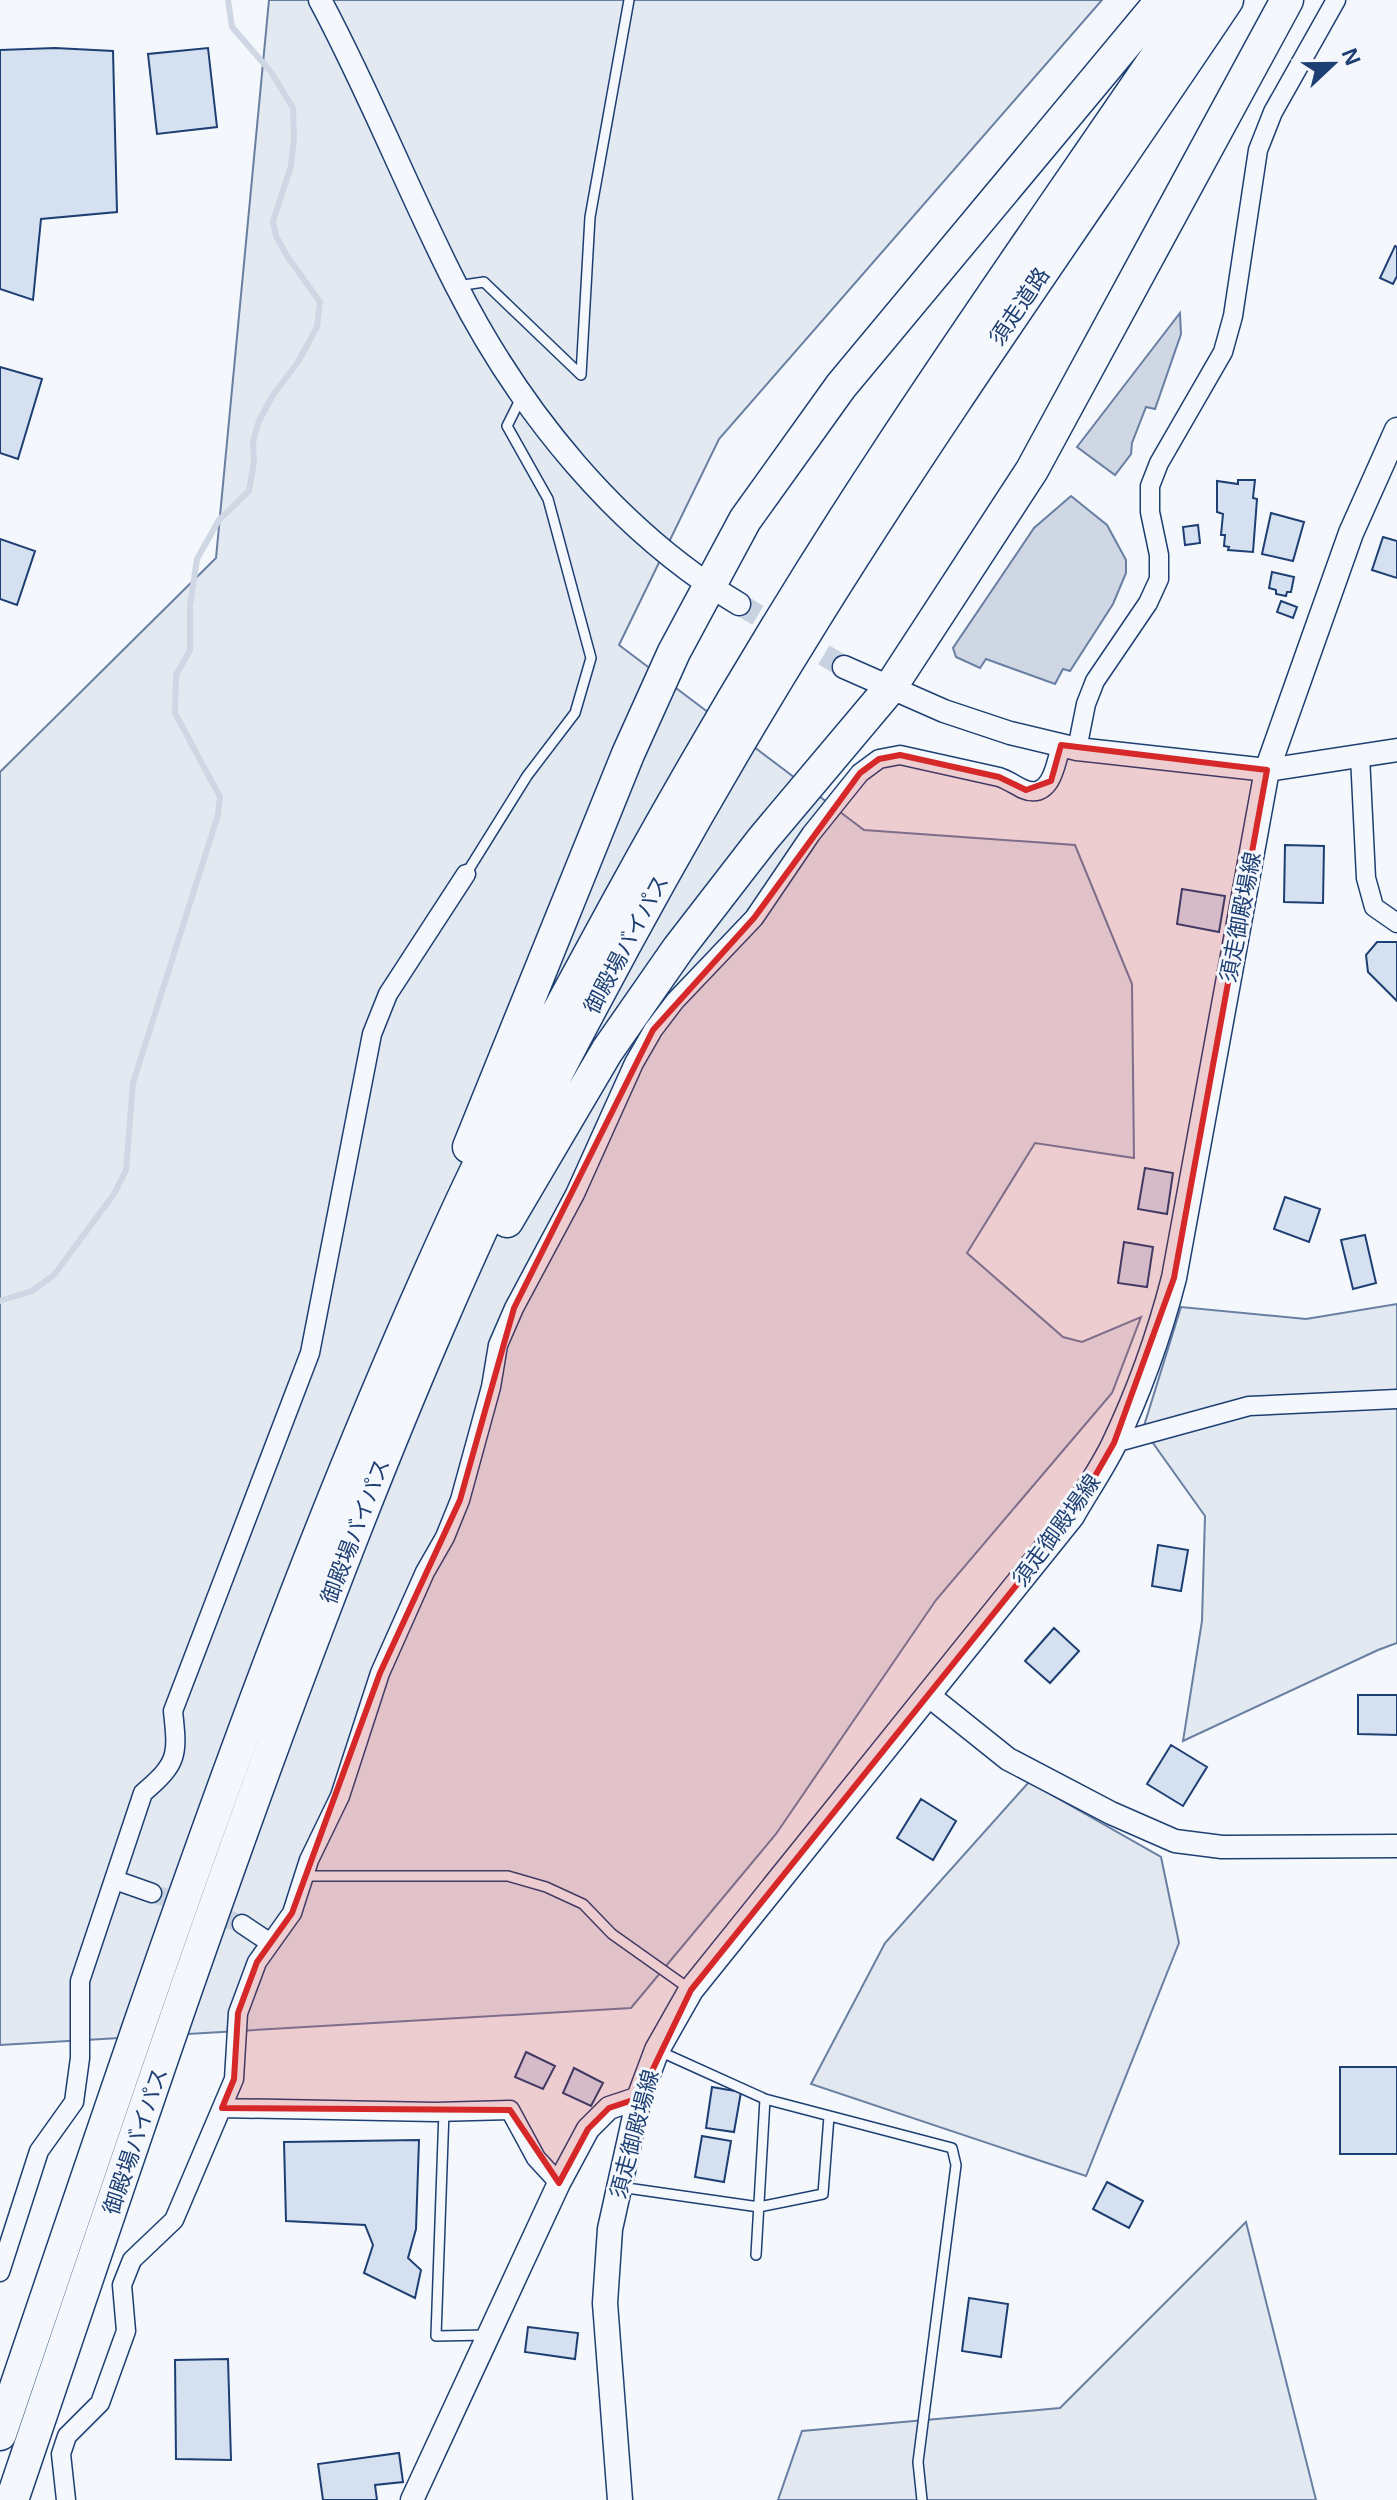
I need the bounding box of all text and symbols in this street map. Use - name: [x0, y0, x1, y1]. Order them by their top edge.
- north arrow: [1293, 24, 1373, 104]
- text: N: [1337, 45, 1366, 69]
- street label: 須走道路: [984, 263, 1054, 350]
- street label: 須走御殿場線: [1216, 850, 1265, 984]
- street label: 御殿場バイパス: [579, 871, 674, 1018]
- street label: 御殿場バイパス: [316, 1455, 395, 1607]
- street label: 須走御殿場線: [1007, 1470, 1105, 1591]
- street label: 御殿場バイパス: [99, 2064, 172, 2218]
- street label: 須走御殿場線: [605, 2067, 664, 2201]

